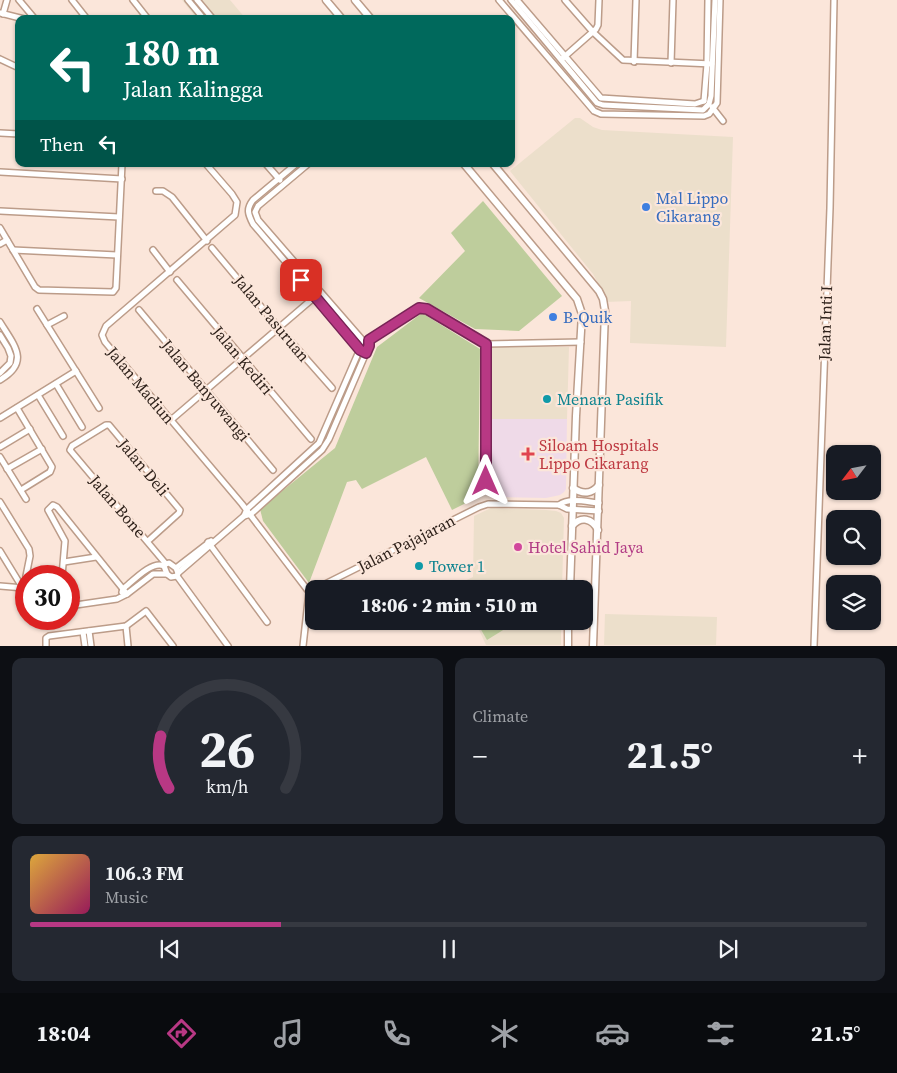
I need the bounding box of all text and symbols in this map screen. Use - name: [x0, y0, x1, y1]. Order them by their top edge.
- text: 180 m: [123, 29, 219, 77]
- icon: left: [40, 35, 105, 100]
- text: Jalan Kalingga: [123, 74, 263, 104]
- icon: left: [94, 130, 122, 158]
- text: Then: [40, 131, 84, 157]
- place label: Mal Lippo Cikarang: [656, 187, 728, 227]
- marker: Mal Lippo Cikarang: [640, 201, 652, 213]
- pin: [280, 259, 322, 301]
- icon: arrive: [287, 266, 315, 294]
- street label: Jalan Pasuruan: [228, 269, 315, 366]
- street label: Jalan Inti I: [813, 285, 837, 362]
- place label: B-Quik: [563, 306, 613, 328]
- marker: B-Quik: [547, 311, 559, 323]
- street label: Jalan Kediri: [207, 320, 278, 399]
- street label: Jalan Banyuwangi: [156, 333, 255, 446]
- street label: Jalan Madiun: [101, 341, 180, 429]
- place label: Menara Pasifik: [557, 388, 663, 410]
- marker: Menara Pasifik: [541, 393, 553, 405]
- street label: Jalan Deli: [113, 433, 175, 501]
- place label: Siloam Hospitals Lippo Cikarang: [539, 434, 659, 474]
- north arrow: [826, 445, 881, 500]
- map controls: [826, 445, 881, 630]
- marker: Siloam Hospitals Lippo Cikarang: [521, 447, 535, 461]
- position arrow: [459, 454, 511, 506]
- street label: Jalan Bone: [84, 469, 151, 542]
- street label: Jalan Pajajaran: [353, 509, 459, 578]
- button: search: [826, 510, 881, 565]
- place label: Hotel Sahid Jaya: [528, 536, 645, 558]
- marker: Hotel Sahid Jaya: [512, 541, 524, 553]
- place label: Tower 1: [429, 555, 485, 577]
- marker: Tower 1: [413, 560, 425, 572]
- speed limit sign: 30: [15, 565, 80, 630]
- button: layers: [826, 575, 881, 630]
- text: 18:06 · 2 min · 510 m: [360, 592, 538, 618]
- text: Climate: [473, 705, 528, 727]
- text: 26: [199, 713, 255, 784]
- text: 21.5°: [626, 729, 713, 781]
- text: −: [473, 737, 487, 775]
- text: +: [852, 737, 867, 775]
- text: km/h: [206, 774, 249, 799]
- text: 106.3 FM: [105, 860, 184, 886]
- text: Music: [105, 886, 148, 908]
- icon: previous: [156, 935, 184, 963]
- icon: pause: [435, 935, 463, 963]
- icon: next: [714, 935, 742, 963]
- icon: directions: [164, 1016, 199, 1051]
- icon: music: [271, 1016, 306, 1051]
- icon: phone: [379, 1016, 414, 1051]
- icon: climate: [487, 1016, 522, 1051]
- icon: car: [595, 1016, 630, 1051]
- icon: filters: [703, 1016, 738, 1051]
- text: 18:04: [36, 1018, 91, 1048]
- text: 21.5°: [811, 1018, 860, 1048]

